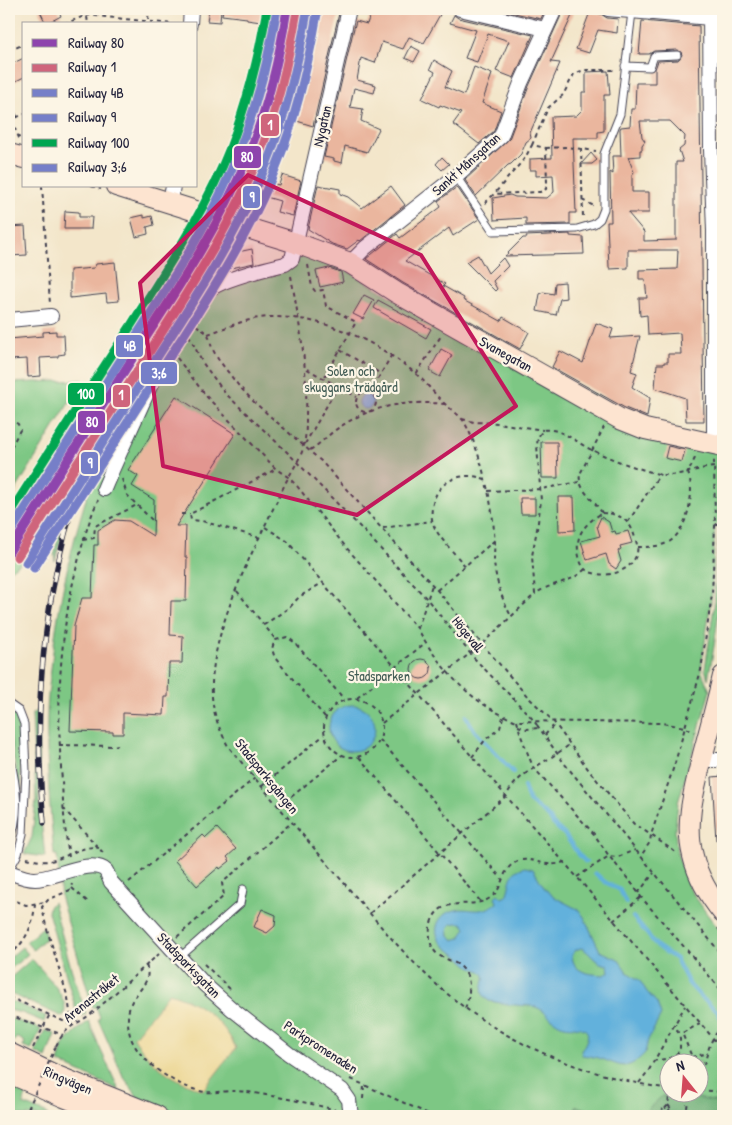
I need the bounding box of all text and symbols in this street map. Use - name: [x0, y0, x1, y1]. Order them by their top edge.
- legend: [22, 22, 198, 188]
- text: Railway 80: [68, 32, 124, 53]
- text: Railway 1: [68, 56, 116, 77]
- text: Railway 4B: [68, 82, 124, 103]
- street label: Nygatan: [308, 103, 336, 149]
- text: Railway 9: [68, 106, 117, 127]
- line badge: 1: [260, 113, 280, 137]
- text: 1: [267, 115, 273, 134]
- street label: Sankt Månsgatan: [427, 128, 505, 200]
- text: Railway 100: [68, 132, 130, 153]
- line badge: 80: [233, 145, 262, 169]
- text: 80: [241, 147, 254, 166]
- text: Railway 3;6: [68, 156, 127, 177]
- line badge: 9: [242, 185, 261, 209]
- text: 9: [249, 187, 255, 206]
- street label: Svanegatan: [476, 331, 536, 377]
- line badge: 4B: [115, 334, 144, 358]
- text: 4B: [124, 336, 136, 355]
- line badge: 3;6: [140, 361, 178, 385]
- park label: Solen och skuggans trädgård: [304, 361, 398, 397]
- text: 3;6: [151, 363, 167, 382]
- line badge: 100: [67, 382, 105, 406]
- text: 100: [77, 384, 96, 403]
- line badge: 1: [112, 384, 131, 408]
- text: 1: [118, 385, 124, 404]
- line badge: 80: [77, 410, 106, 434]
- text: 80: [86, 412, 99, 431]
- line badge: 9: [80, 451, 99, 475]
- text: 9: [87, 453, 93, 472]
- street label: Högevall: [447, 612, 489, 657]
- park label: Stadsparken: [348, 666, 410, 686]
- street label: Stadsparksgången: [230, 734, 304, 818]
- street label: Stadsparksgatan: [153, 928, 225, 1002]
- street label: Arenastråket: [59, 969, 123, 1026]
- street label: Parkpromenaden: [280, 1016, 362, 1078]
- north arrow: [660, 1052, 710, 1102]
- text: N: [674, 1055, 687, 1075]
- street label: Ringvägen: [40, 1061, 96, 1099]

